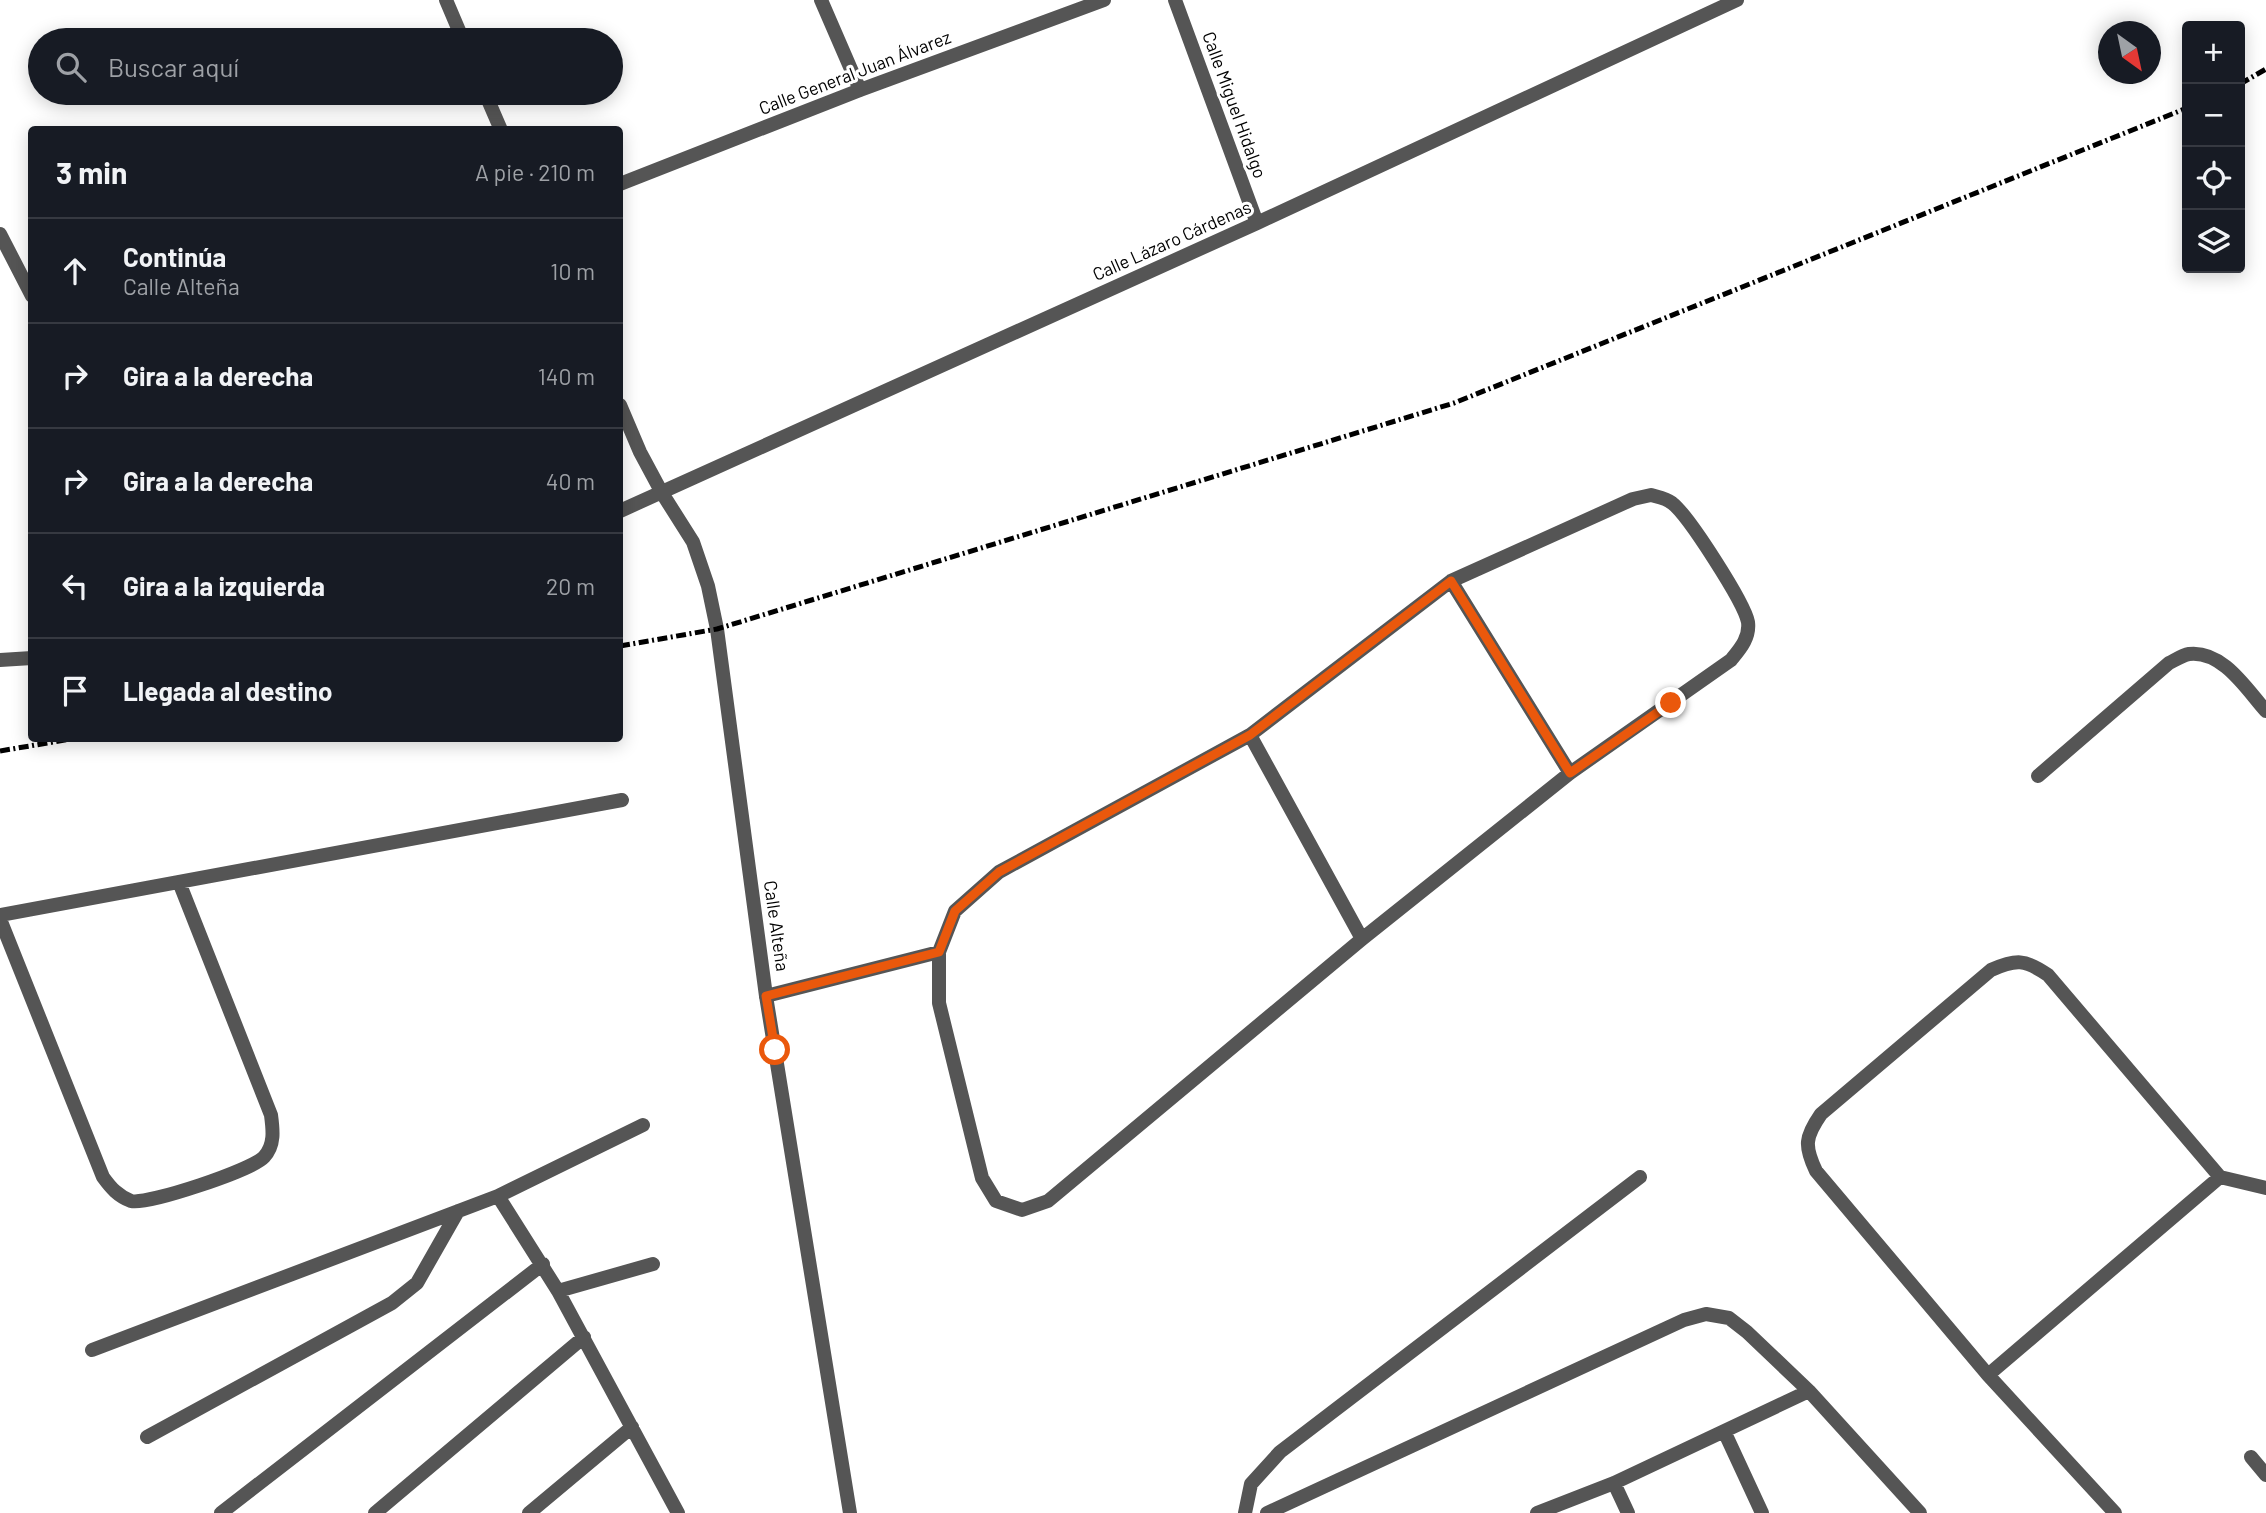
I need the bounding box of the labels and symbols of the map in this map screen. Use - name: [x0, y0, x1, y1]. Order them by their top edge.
- north arrow: [2098, 21, 2161, 84]
- street label: Calle General Juan Álvarez: [756, 25, 954, 119]
- street label: Calle Miguel Hidalgo: [1198, 28, 1272, 181]
- street label: Calle Lázaro Cárdenas: [1089, 195, 1254, 285]
- route end: [1655, 687, 1686, 718]
- street label: Calle Alteña: [760, 879, 794, 973]
- route start: [759, 1034, 790, 1065]

